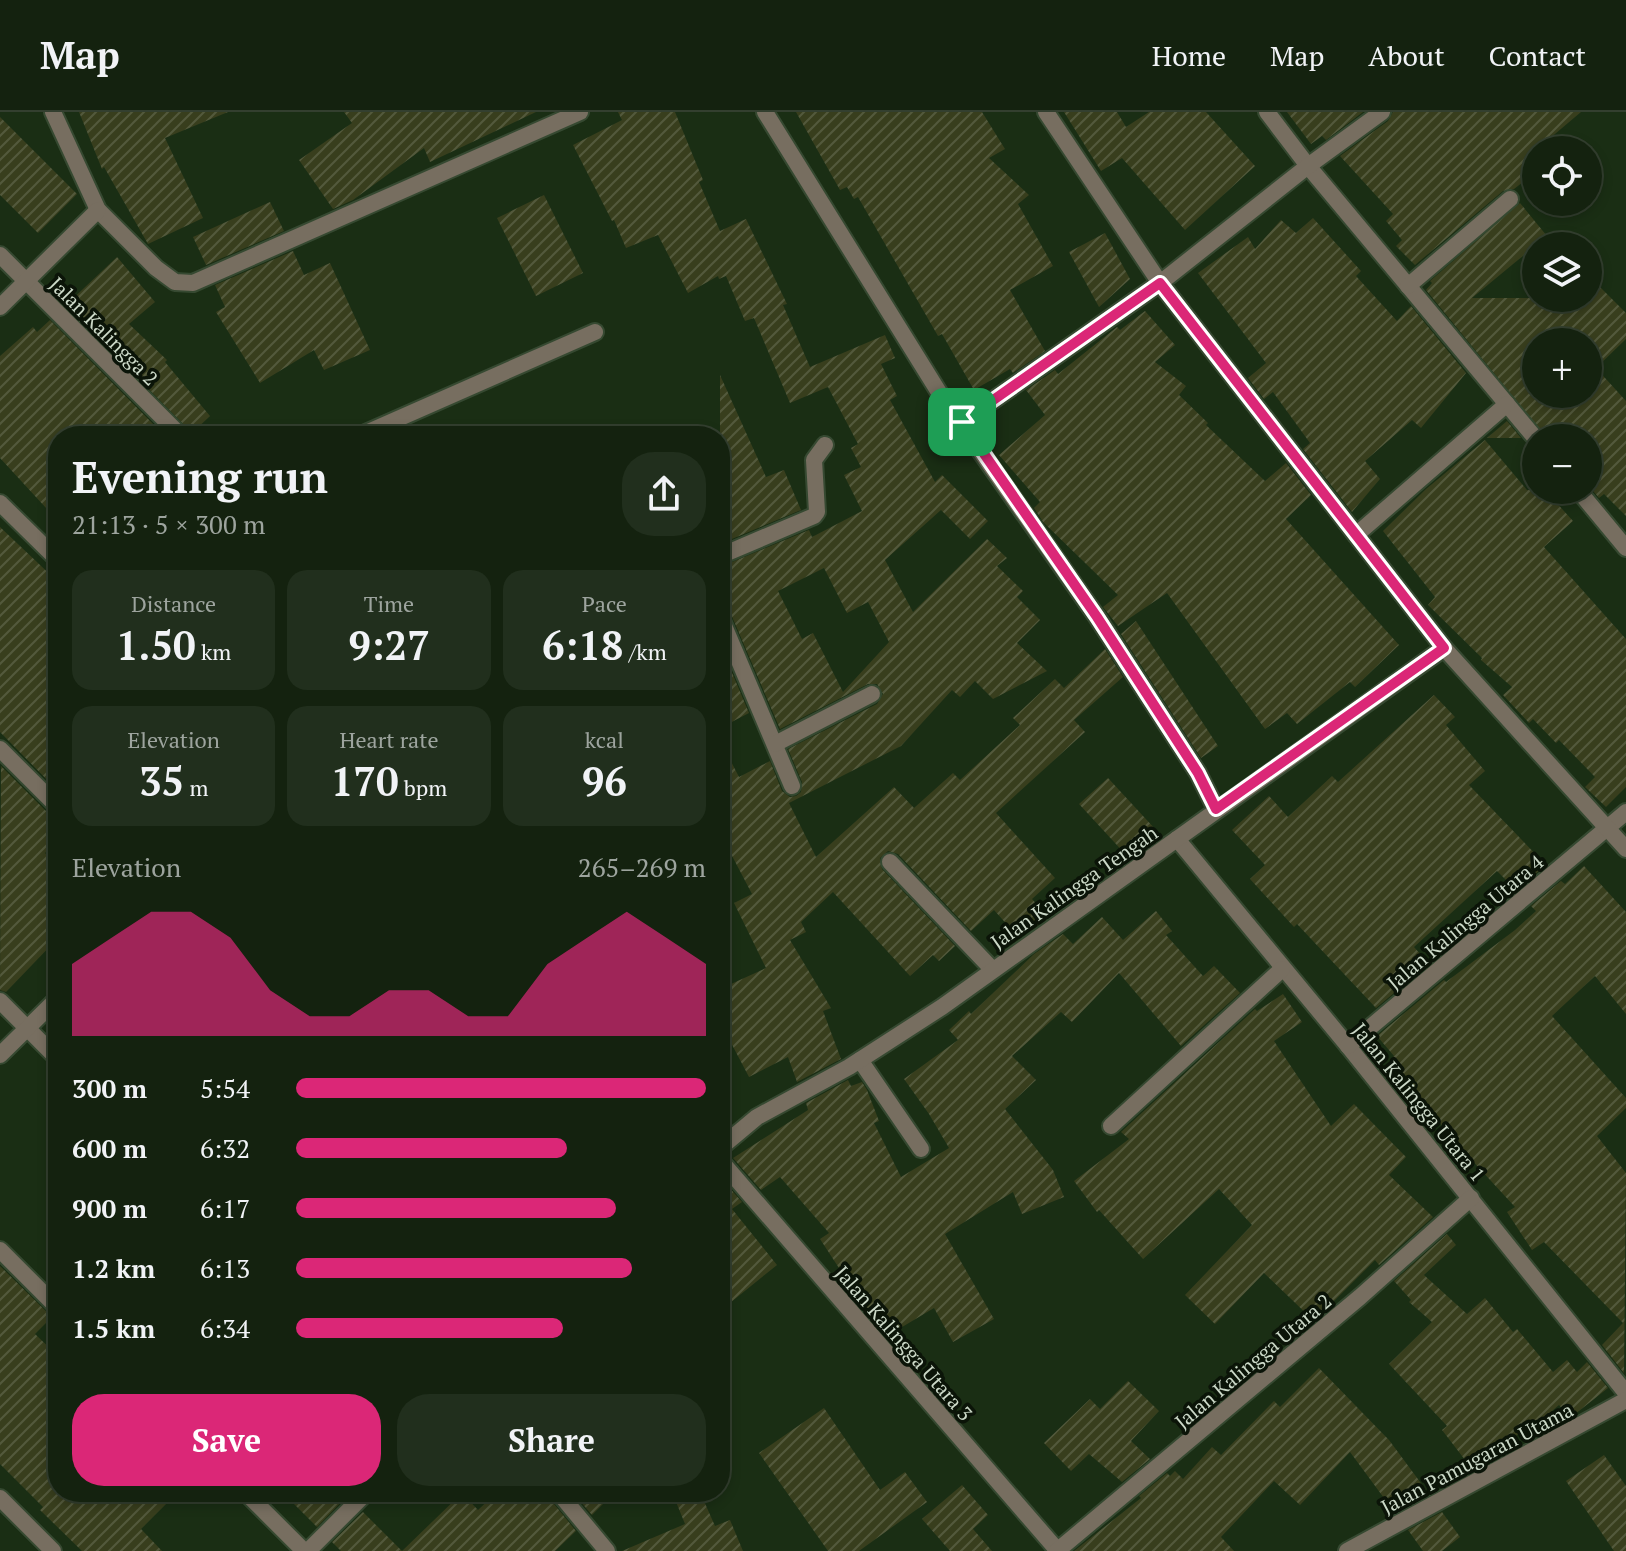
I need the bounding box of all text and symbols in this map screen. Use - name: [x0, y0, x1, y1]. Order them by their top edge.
- text: Map: [40, 30, 120, 80]
- text: Home: [1152, 37, 1226, 74]
- text: Map: [1270, 37, 1324, 74]
- text: About: [1368, 37, 1445, 74]
- text: Contact: [1489, 37, 1586, 74]
- map controls: [1522, 136, 1602, 504]
- button: locate: [1522, 136, 1602, 216]
- button: layers: [1522, 232, 1602, 312]
- street label: Jalan Kalingga 2: [44, 271, 164, 391]
- button: +: [1522, 328, 1602, 408]
- pin: [928, 388, 996, 456]
- icon: arrive: [940, 400, 984, 444]
- button: −: [1522, 424, 1602, 504]
- text: Evening run: [72, 447, 328, 506]
- button: share: [622, 452, 706, 536]
- text: 21:13 · 5 × 300 m: [72, 507, 266, 541]
- text: Distance: [131, 589, 216, 618]
- text: Time: [364, 589, 414, 618]
- text: Pace: [582, 589, 627, 618]
- text: 1.50: [116, 618, 196, 671]
- text: 9:27: [348, 618, 430, 671]
- text: 6:18: [542, 618, 623, 671]
- text: km: [196, 637, 231, 666]
- text: /km: [623, 637, 667, 666]
- text: Elevation: [127, 725, 220, 754]
- text: Heart rate: [340, 725, 438, 754]
- text: kcal: [585, 725, 624, 754]
- text: 35: [139, 754, 184, 807]
- text: 170: [331, 754, 399, 807]
- text: 96: [582, 754, 627, 807]
- text: m: [184, 773, 208, 802]
- text: bpm: [399, 773, 447, 802]
- street label: Jalan Kalingga Tengah: [985, 819, 1163, 955]
- street label: Jalan Kalingga Utara 4: [1381, 848, 1549, 996]
- text: Elevation: [72, 850, 181, 884]
- text: 265–269 m: [578, 850, 706, 884]
- street label: Jalan Kalingga Utara 1: [1347, 1017, 1491, 1187]
- text: 300 m: [72, 1071, 147, 1105]
- text: 5:54: [200, 1071, 250, 1105]
- text: 600 m: [72, 1131, 147, 1165]
- text: 6:32: [200, 1131, 250, 1165]
- text: 900 m: [72, 1191, 147, 1225]
- text: 6:17: [200, 1191, 250, 1225]
- text: 1.2 km: [72, 1251, 155, 1285]
- text: 6:13: [200, 1251, 250, 1285]
- street label: Jalan Kalingga Utara 3: [829, 1260, 979, 1426]
- street label: Jalan Kalingga Utara 2: [1169, 1287, 1337, 1435]
- text: 1.5 km: [72, 1311, 155, 1345]
- text: 6:34: [200, 1311, 250, 1345]
- button: Save: [72, 1394, 381, 1486]
- button: Share: [397, 1394, 706, 1486]
- street label: Jalan Pamugaran Utama: [1376, 1396, 1578, 1520]

